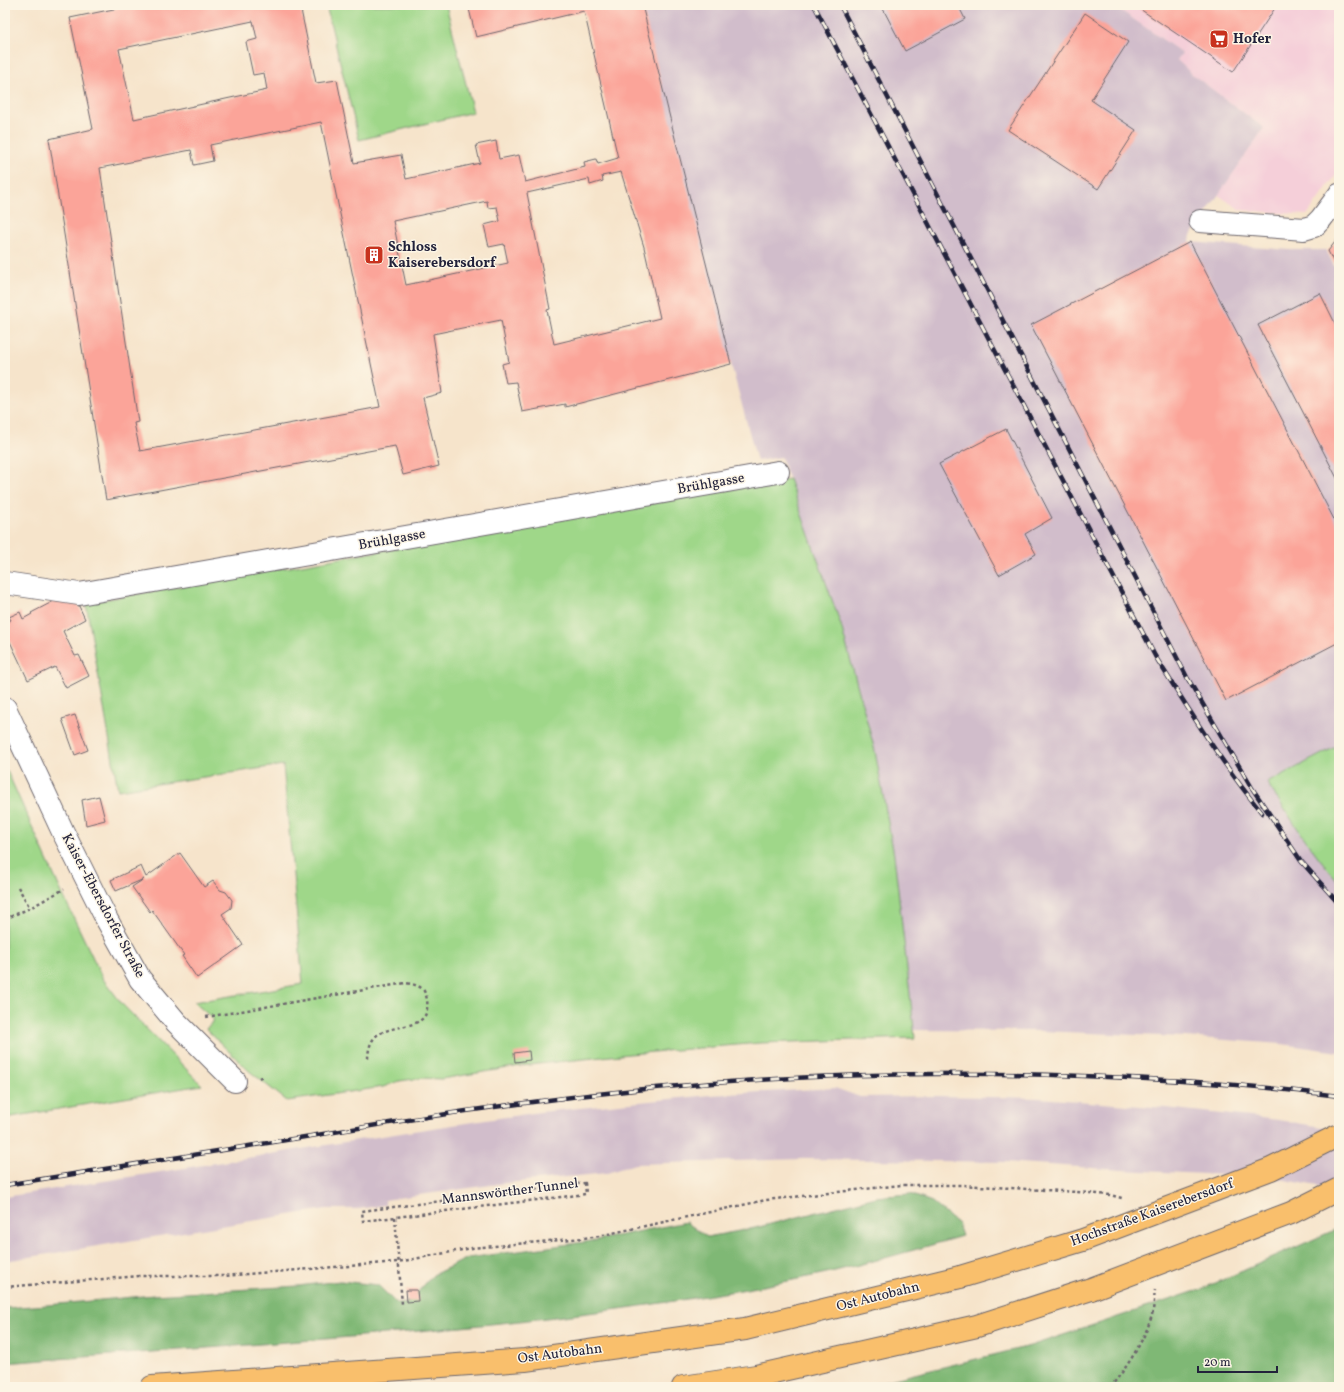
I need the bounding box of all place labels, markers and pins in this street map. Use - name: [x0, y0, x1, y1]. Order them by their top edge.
- supermarket icon: Hofer: [1208, 28, 1230, 50]
- place label: Hofer: [1233, 30, 1272, 49]
- place label: Schloss Kaiserebersdorf: [388, 238, 497, 273]
- building icon: Schloss Kaiserebersdorf: [363, 244, 385, 266]

